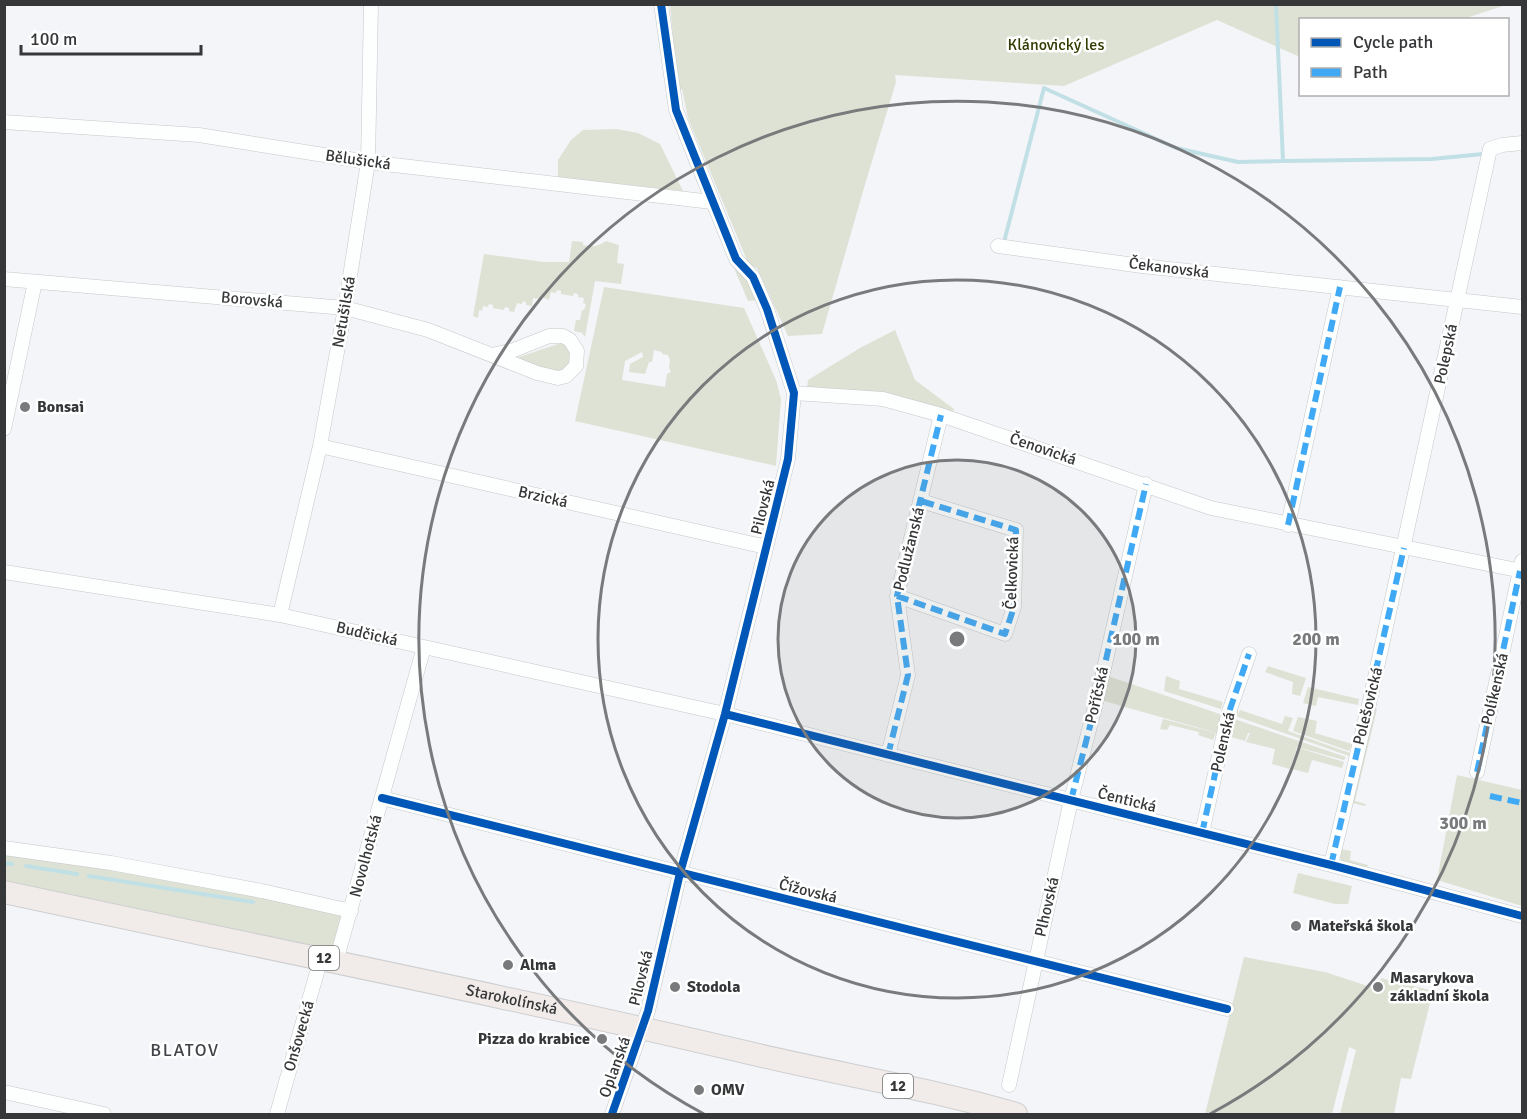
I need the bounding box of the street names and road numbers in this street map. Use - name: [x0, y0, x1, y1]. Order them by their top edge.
- street label: Bělušická: [324, 146, 392, 174]
- street label: Čekanovská: [1128, 253, 1210, 283]
- street label: Netušilská: [328, 275, 360, 349]
- street label: Borovská: [220, 287, 284, 313]
- street label: Polepská: [1430, 322, 1462, 386]
- street label: Čenovická: [1007, 428, 1079, 470]
- street label: Pilovská: [746, 477, 780, 537]
- street label: Brzická: [516, 482, 570, 512]
- street label: Podlužanská: [889, 505, 929, 593]
- street label: Čelkovická: [1001, 536, 1023, 610]
- street label: Budčická: [334, 617, 400, 651]
- street label: Políkenská: [1477, 651, 1513, 727]
- street label: Poříčská: [1081, 664, 1113, 726]
- street label: Polešovická: [1349, 665, 1387, 747]
- street label: Polenská: [1206, 710, 1240, 774]
- street label: Čentická: [1095, 783, 1159, 817]
- street label: Novolhotská: [345, 812, 387, 900]
- street label: Čížovská: [777, 874, 839, 908]
- street label: Plhovská: [1030, 875, 1064, 939]
- road number: 12: [309, 946, 339, 970]
- street label: Pilovská: [624, 948, 658, 1008]
- street label: Starokolínská: [464, 980, 560, 1019]
- street label: Onšovecká: [279, 998, 319, 1074]
- street label: Oplanská: [595, 1034, 635, 1100]
- road number: 12: [883, 1074, 913, 1098]

